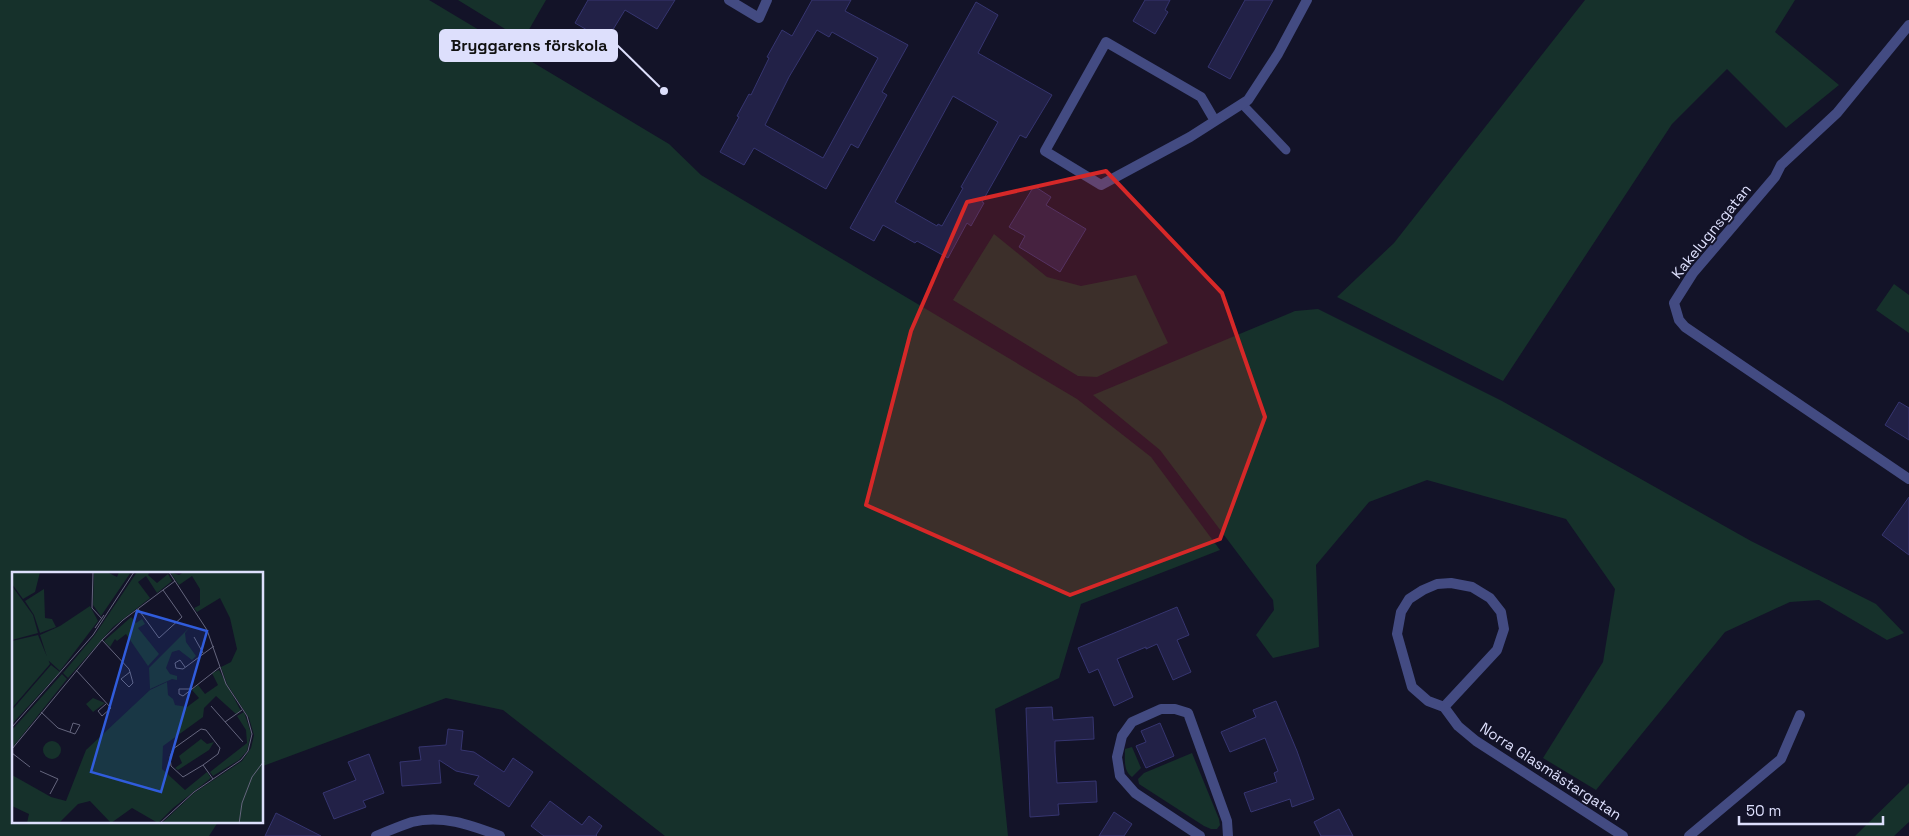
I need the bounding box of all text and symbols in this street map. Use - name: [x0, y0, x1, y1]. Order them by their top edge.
- callout: Bryggarens förskola: [440, 30, 617, 61]
- text: Bryggarens förskola: [451, 35, 607, 56]
- street label: Kakelugnsgatan: [1667, 180, 1755, 282]
- inset map: [12, 572, 264, 824]
- street label: Norra Glasmästargatan: [1476, 718, 1626, 824]
- scale bar: [1739, 794, 1883, 826]
- text: 50 m: [1746, 801, 1781, 820]

